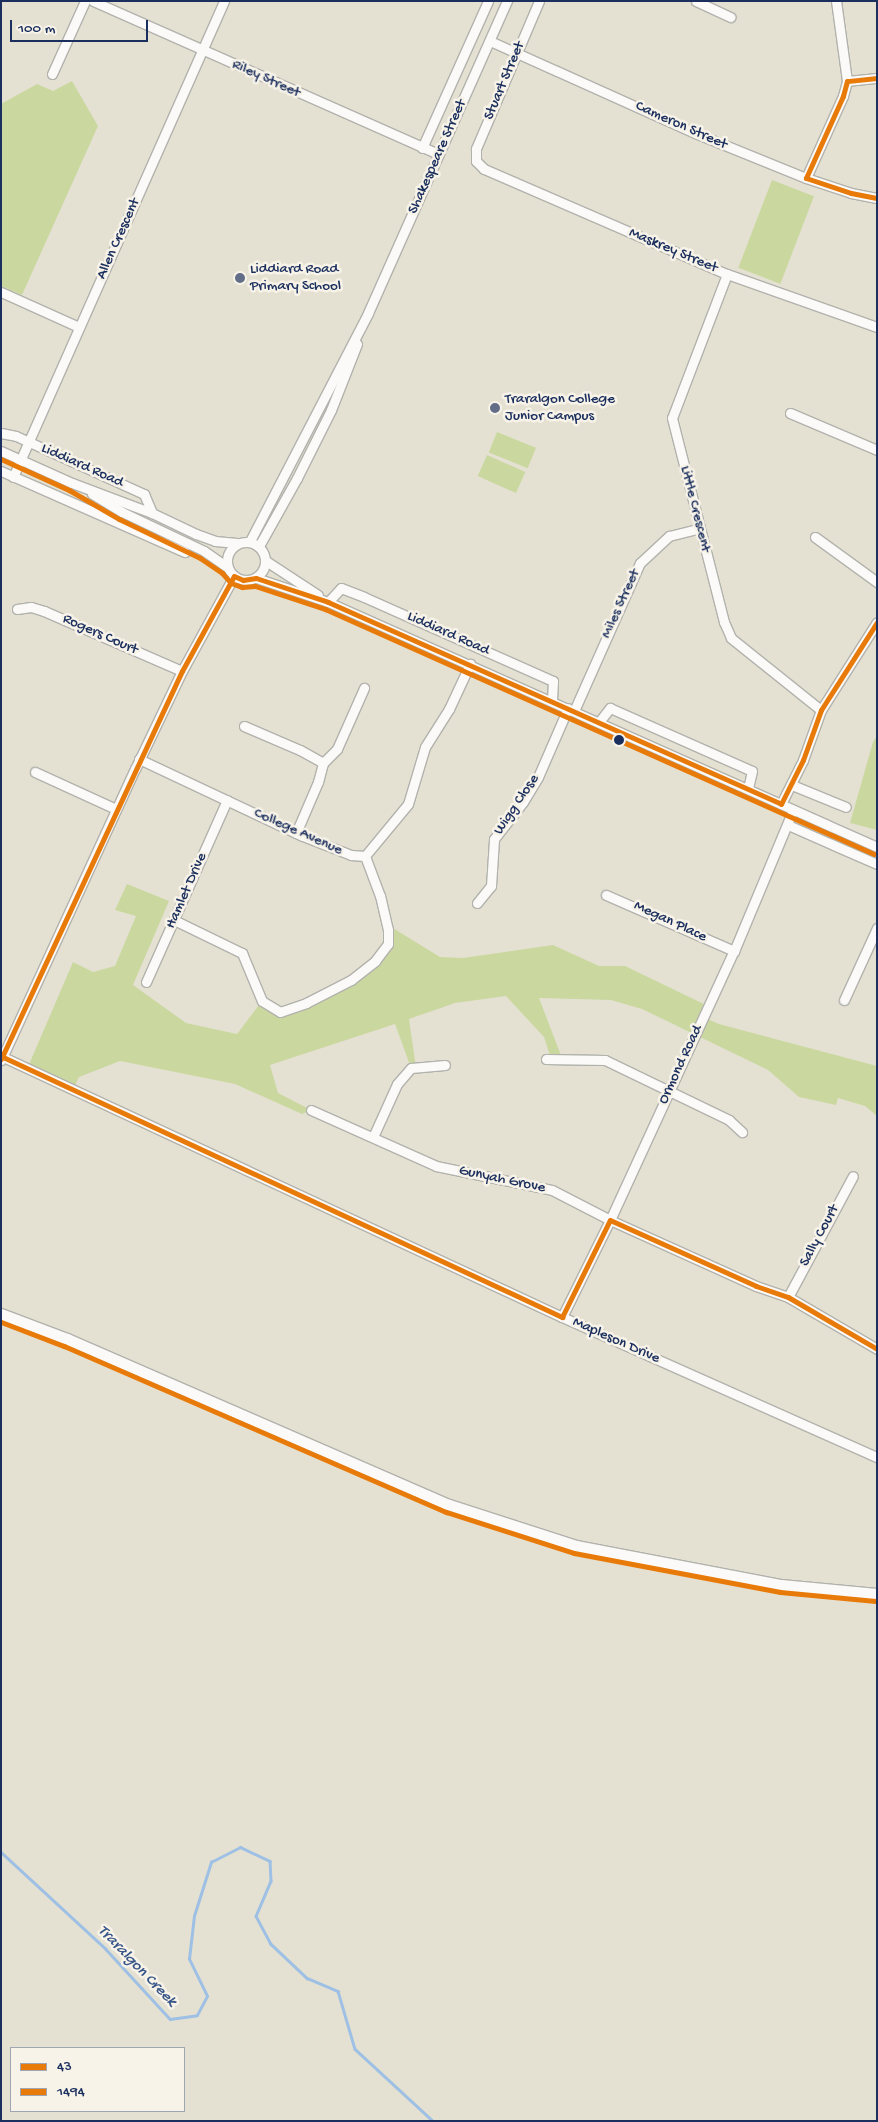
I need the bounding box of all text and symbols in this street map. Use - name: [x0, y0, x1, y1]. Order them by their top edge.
- scale bar: [12, 10, 150, 42]
- text: 100 m: [18, 20, 55, 38]
- street label: Stuart Street: [480, 39, 530, 123]
- street label: Riley Street: [229, 56, 303, 102]
- street label: Shakespeare Street: [405, 97, 471, 217]
- street label: Cameron Street: [632, 98, 730, 154]
- street label: Allen Crescent: [93, 196, 145, 282]
- street label: Maskrey Street: [626, 224, 720, 278]
- place label: Liddiard Road Primary School: [250, 260, 341, 295]
- marker: Liddiard Road Primary School: [234, 272, 246, 284]
- place label: Traralgon College Junior Campus: [505, 390, 615, 425]
- marker: Traralgon College Junior Campus: [489, 402, 501, 414]
- street label: Liddiard Road: [38, 440, 126, 492]
- street label: Little Crescent: [676, 464, 714, 554]
- street label: Miles Street: [598, 567, 644, 641]
- street label: Liddiard Road: [404, 608, 492, 660]
- street label: Rogers Court: [59, 610, 141, 660]
- unlabelled marker: [614, 735, 624, 745]
- street label: Wigg Close: [490, 771, 544, 839]
- street label: College Avenue: [251, 804, 345, 860]
- street label: Hamlet Drive: [162, 850, 212, 932]
- street label: Megan Place: [631, 897, 709, 947]
- street label: Ormond Road: [655, 1023, 707, 1107]
- street label: Gunyah Grove: [457, 1162, 547, 1198]
- street label: Sally Court: [796, 1202, 844, 1270]
- street label: Mapleson Drive: [569, 1314, 663, 1368]
- water label: Traralgon Creek: [92, 1922, 180, 2012]
- legend: [10, 2047, 185, 2112]
- text: 43: [57, 2058, 72, 2076]
- text: 1494: [57, 2083, 85, 2101]

